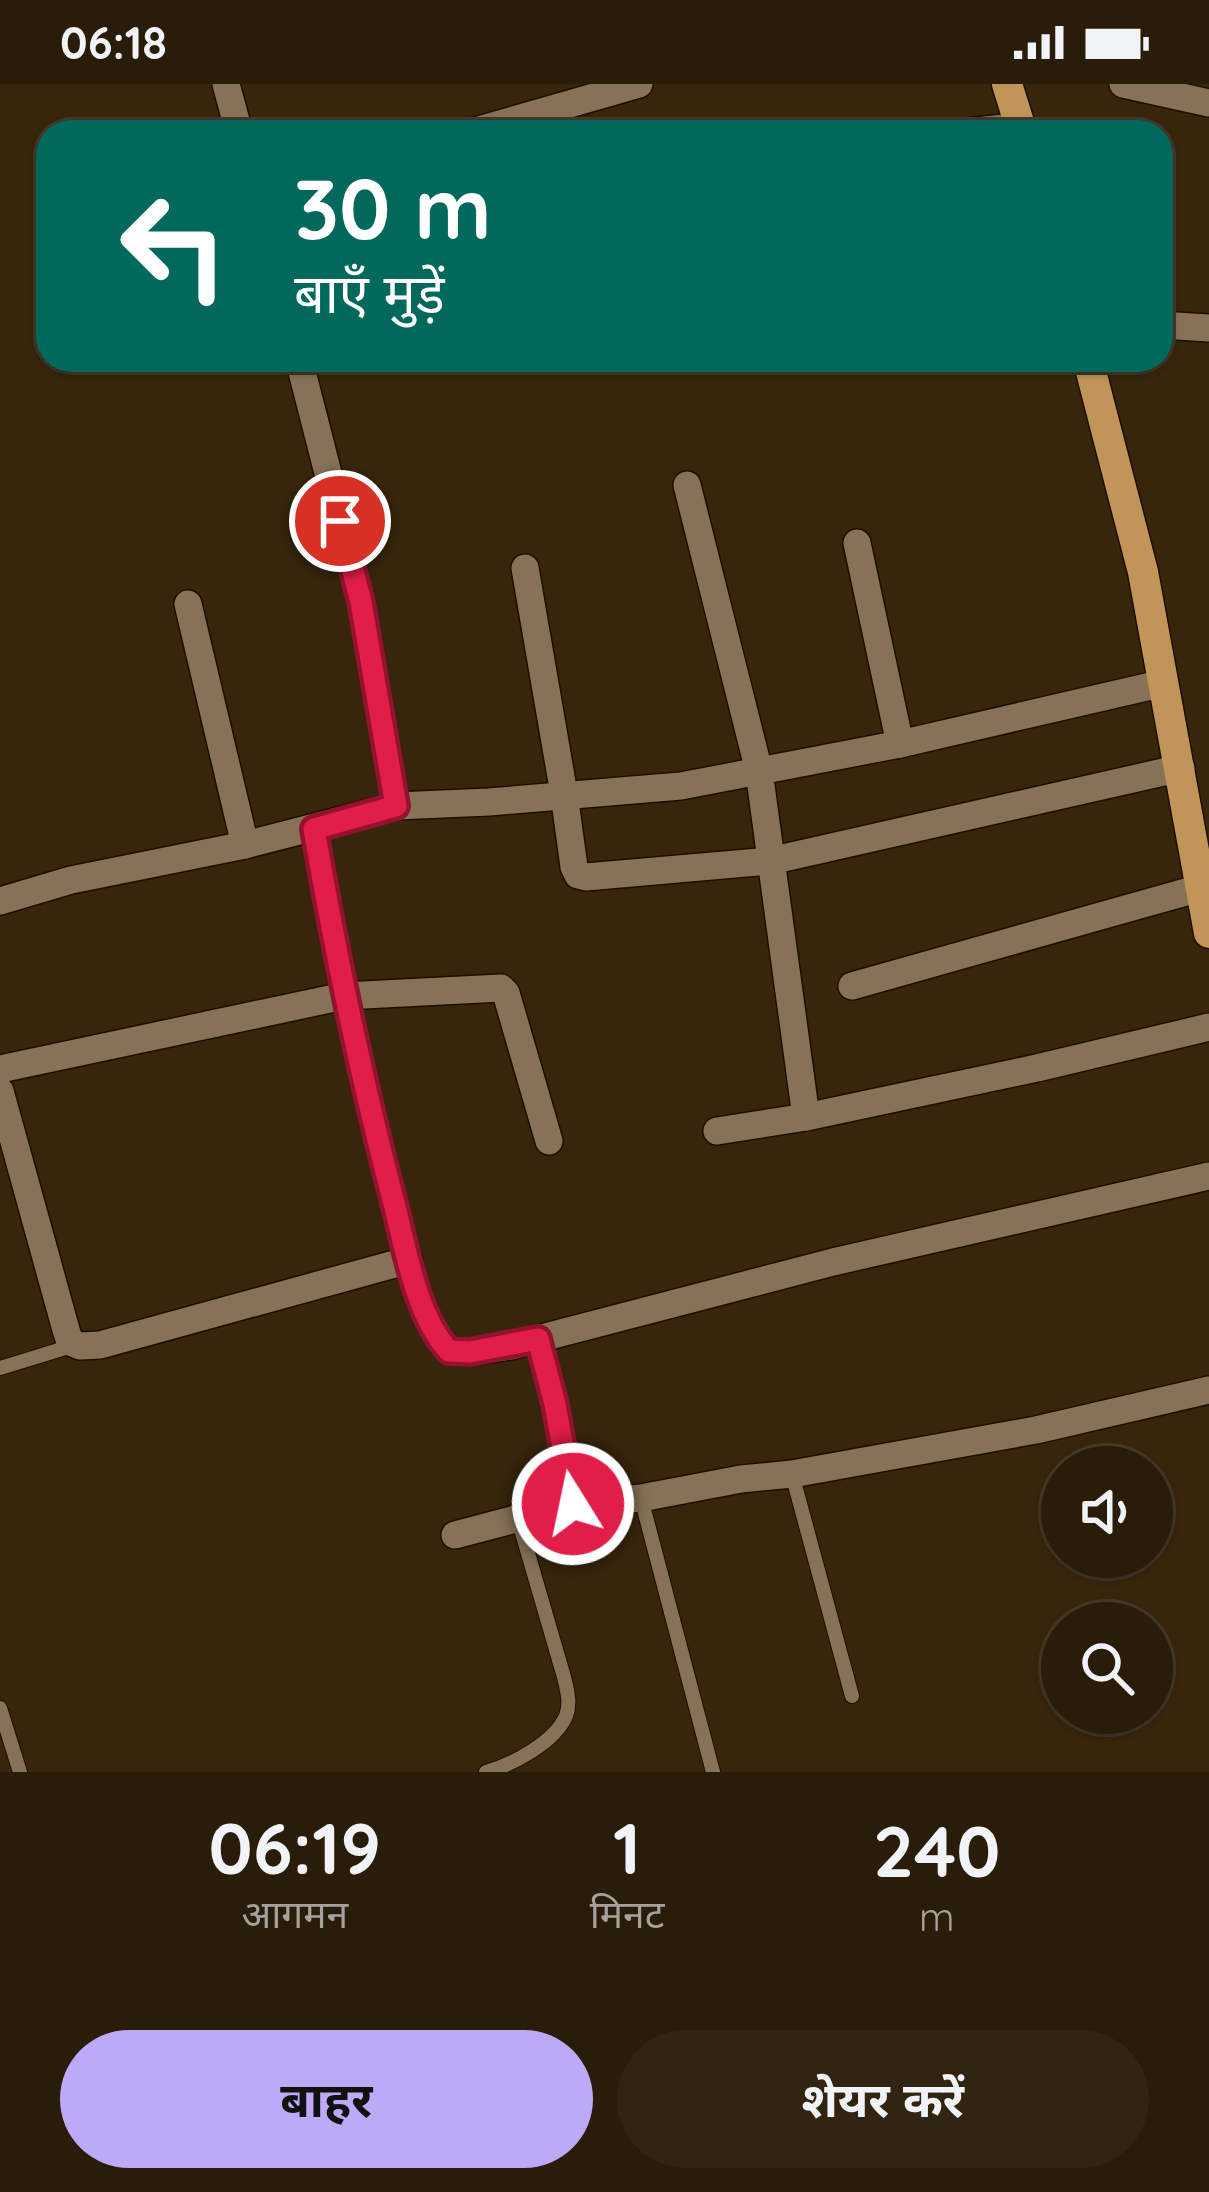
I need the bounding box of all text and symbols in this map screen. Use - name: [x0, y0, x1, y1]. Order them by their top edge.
- text: 06:18: [60, 14, 167, 70]
- text: 30 m: [294, 155, 492, 260]
- icon: left: [96, 168, 252, 324]
- text: बाएँ मुड़ें: [294, 259, 445, 327]
- pin: [289, 470, 391, 572]
- icon: arrive: [307, 488, 373, 554]
- position arrow: [510, 1441, 636, 1567]
- map controls: [1041, 1446, 1173, 1734]
- button: sound: [1041, 1446, 1173, 1578]
- button: search: [1041, 1602, 1173, 1734]
- text: 06:19: [209, 1802, 381, 1892]
- text: 1: [613, 1802, 641, 1892]
- text: 240: [873, 1805, 1000, 1895]
- text: आगमन: [241, 1889, 348, 1938]
- text: मिनट: [590, 1889, 664, 1938]
- text: m: [919, 1892, 954, 1941]
- button: बाहर: [60, 2030, 593, 2168]
- button: शेयर करें: [617, 2030, 1149, 2168]

